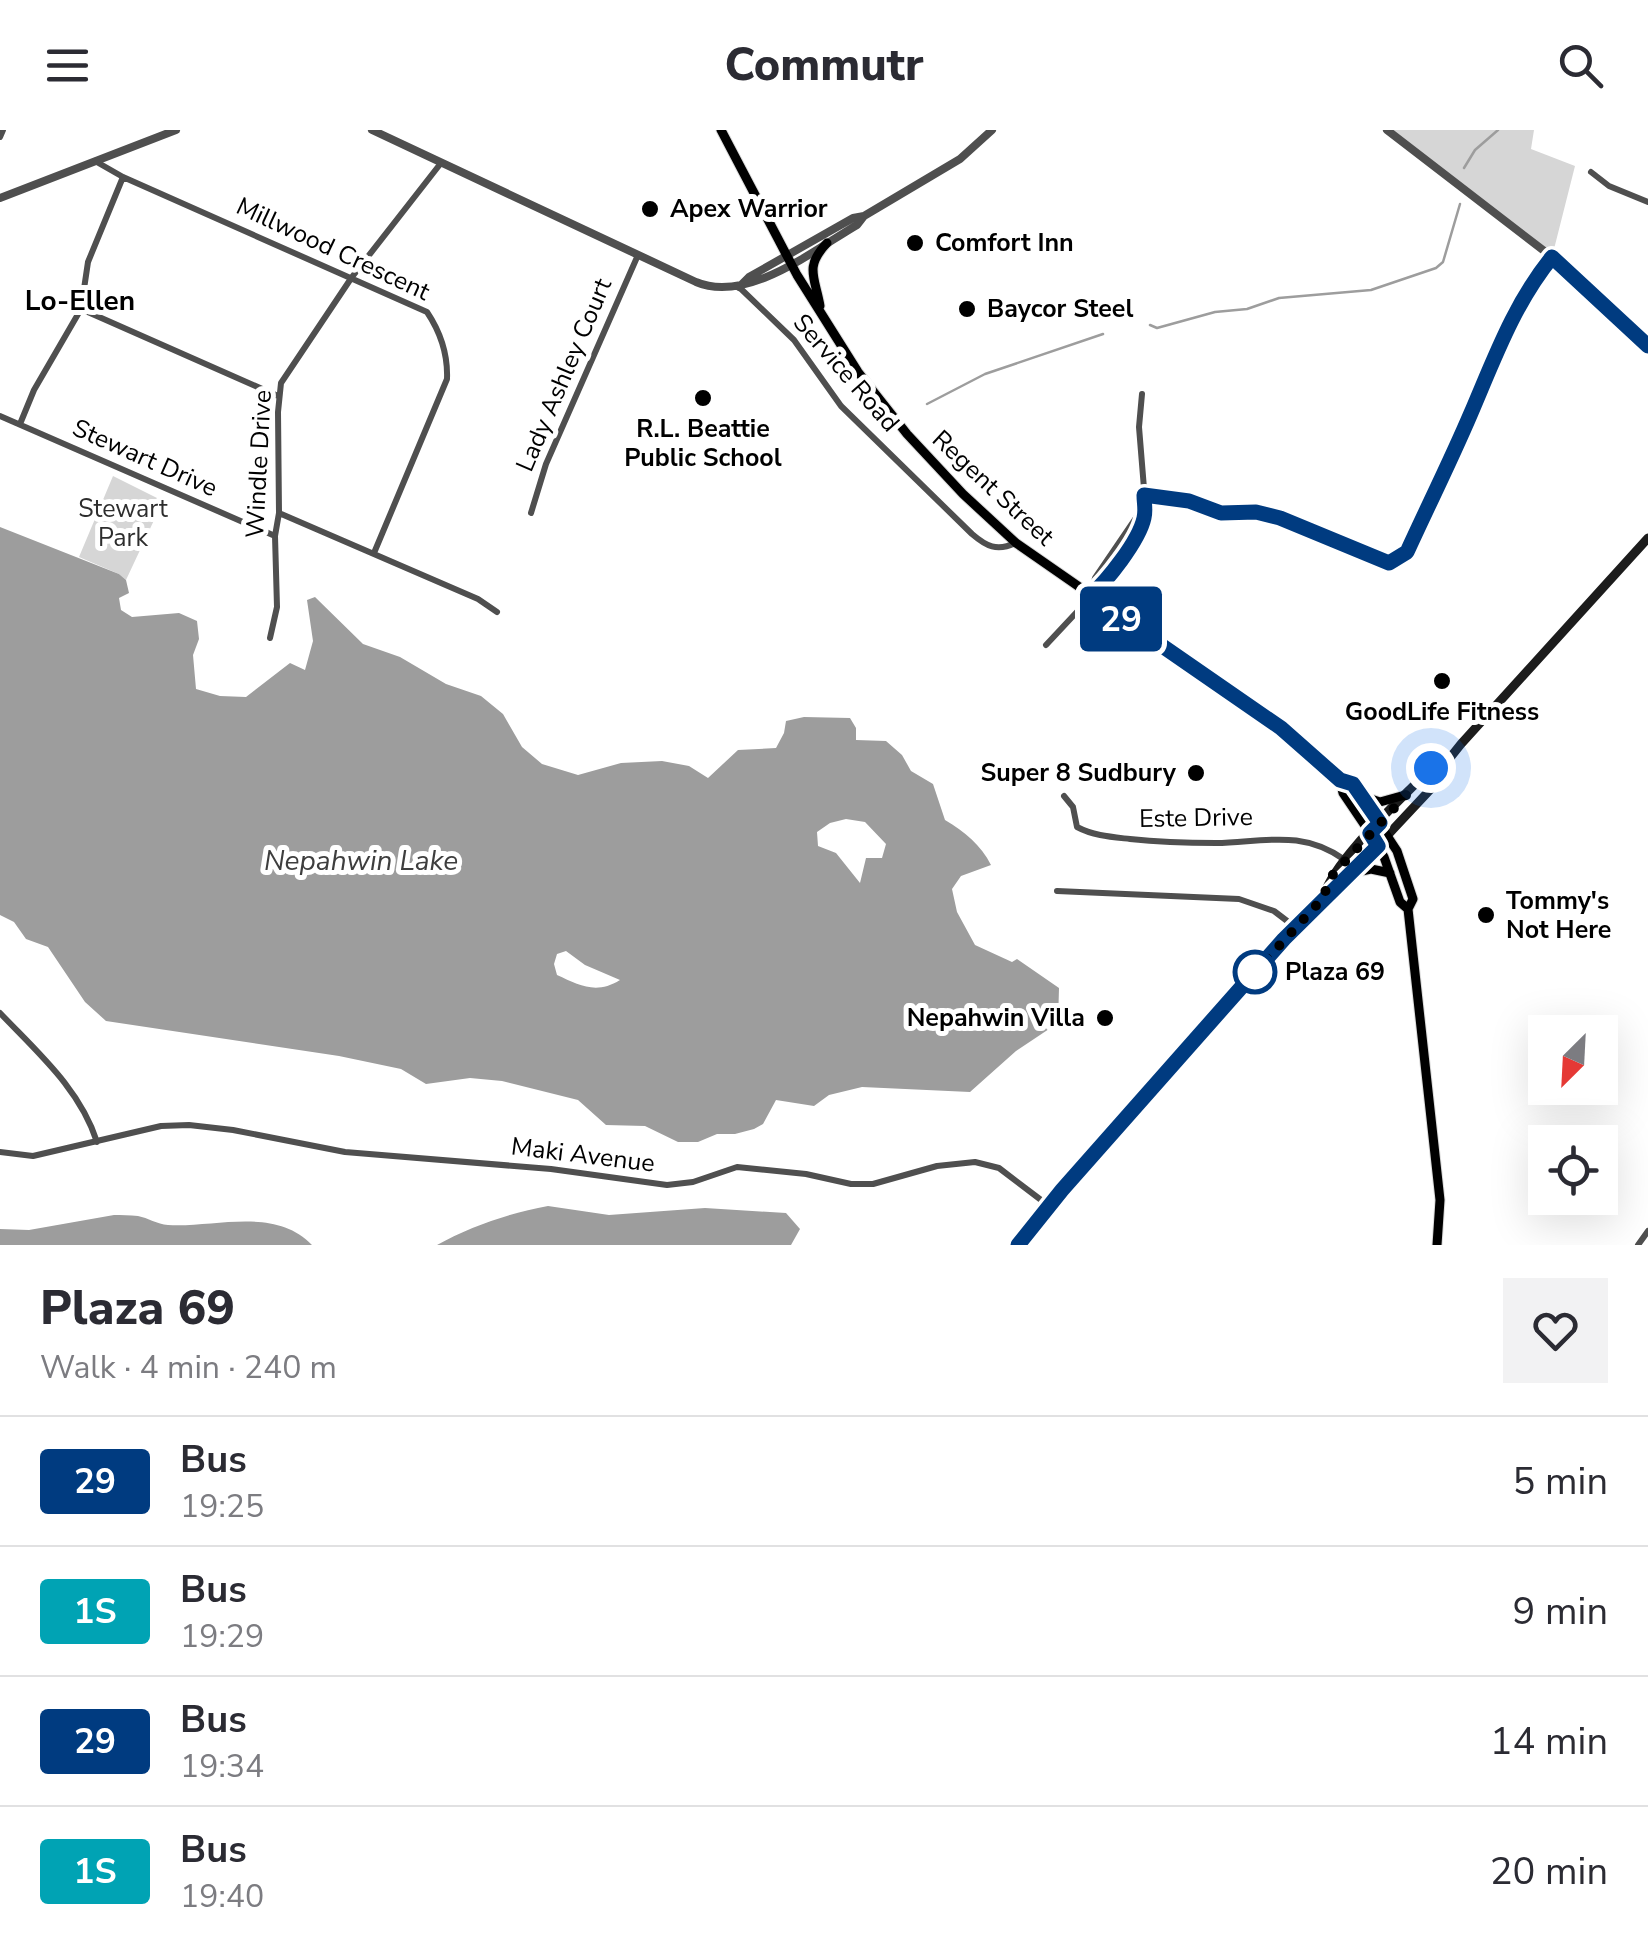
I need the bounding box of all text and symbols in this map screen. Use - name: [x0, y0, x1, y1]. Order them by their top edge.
- text: Commutr: [725, 35, 923, 96]
- icon: menu: [40, 38, 95, 93]
- icon: search: [1553, 38, 1608, 93]
- street label: Millwood Crescent: [231, 189, 435, 309]
- place label: Apex Warrior: [670, 192, 828, 226]
- marker: Apex Warrior: [639, 198, 661, 220]
- place label: Comfort Inn: [935, 226, 1074, 260]
- marker: Comfort Inn: [904, 232, 926, 254]
- street label: Lady Ashley Court: [508, 273, 620, 477]
- district label: Lo-Ellen: [25, 282, 135, 320]
- place label: Baycor Steel: [987, 292, 1133, 326]
- marker: Baycor Steel: [956, 298, 978, 320]
- street label: Service Road: [785, 307, 907, 439]
- marker: R.L. Beattie Public School: [692, 387, 714, 409]
- street label: Windle Drive: [238, 389, 280, 539]
- street label: Stewart Drive: [67, 411, 223, 505]
- place label: R.L. Beattie Public School: [624, 412, 782, 475]
- street label: Regent Street: [925, 423, 1062, 554]
- park label: Stewart Park: [78, 492, 168, 555]
- line badge: 29: [1076, 586, 1166, 652]
- text: 29: [1100, 596, 1142, 643]
- marker: GoodLife Fitness: [1431, 670, 1453, 692]
- place label: GoodLife Fitness: [1345, 695, 1539, 729]
- your location: [1406, 743, 1456, 793]
- place label: Super 8 Sudbury: [980, 756, 1177, 790]
- marker: Super 8 Sudbury: [1185, 762, 1207, 784]
- street label: Este Drive: [1139, 800, 1253, 836]
- water label: Nepahwin Lake: [264, 842, 458, 880]
- place label: Tommy's Not Here: [1506, 884, 1611, 947]
- marker: Tommy's Not Here: [1475, 904, 1497, 926]
- marker: Plaza 69: [1234, 951, 1276, 993]
- place label: Plaza 69: [1285, 955, 1385, 989]
- place label: Nepahwin Villa: [907, 1001, 1085, 1035]
- marker: Nepahwin Villa: [1094, 1007, 1116, 1029]
- north arrow: [1528, 1015, 1618, 1105]
- map controls: [1528, 1015, 1618, 1215]
- button: locate: [1528, 1125, 1618, 1215]
- street label: Maki Avenue: [509, 1129, 657, 1181]
- text: Plaza 69: [40, 1275, 235, 1341]
- button: heart: [1503, 1278, 1608, 1383]
- text: Walk · 4 min · 240 m: [40, 1346, 337, 1389]
- text: Bus: [180, 1434, 247, 1485]
- text: 5 min: [1513, 1456, 1608, 1507]
- text: 29: [74, 1458, 116, 1505]
- text: 19:25: [180, 1485, 264, 1528]
- text: Bus: [180, 1564, 247, 1615]
- text: 9 min: [1513, 1586, 1608, 1637]
- text: 1S: [73, 1588, 117, 1635]
- text: 19:29: [180, 1615, 264, 1658]
- text: Bus: [180, 1694, 247, 1745]
- text: 14 min: [1490, 1716, 1608, 1767]
- text: 29: [74, 1718, 116, 1765]
- text: 19:34: [180, 1745, 264, 1788]
- text: Bus: [180, 1824, 247, 1875]
- text: 20 min: [1490, 1846, 1608, 1897]
- text: 1S: [73, 1848, 117, 1895]
- text: 19:40: [180, 1875, 264, 1918]

